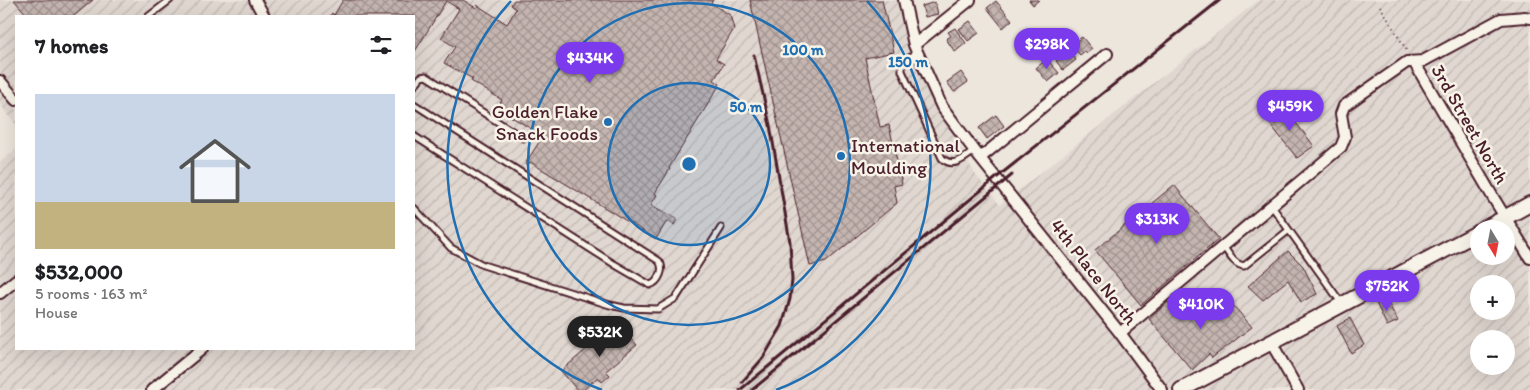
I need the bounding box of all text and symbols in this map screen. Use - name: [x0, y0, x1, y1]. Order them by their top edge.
- pin: $298K: [1012, 28, 1082, 70]
- icon: filters: [367, 31, 395, 59]
- text: 7 homes: [35, 33, 109, 58]
- text: $298K: [1025, 34, 1069, 53]
- text: 100 m: [782, 41, 824, 59]
- pin: $434K: [555, 42, 625, 84]
- text: $434K: [567, 48, 613, 67]
- text: 150 m: [888, 53, 928, 71]
- street label: 3rd Street North: [1427, 60, 1514, 188]
- pin: $459K: [1255, 90, 1325, 132]
- text: $459K: [1268, 96, 1312, 115]
- text: 50 m: [729, 98, 763, 116]
- place label: Golden Flake Snack Foods: [492, 100, 598, 145]
- marker: Golden Flake Snack Foods: [602, 116, 614, 128]
- icon: home: [170, 126, 260, 216]
- place label: International Moulding: [851, 134, 960, 179]
- marker: International Moulding: [835, 150, 847, 162]
- centre of rings: [680, 155, 698, 173]
- pin: $313K: [1122, 202, 1192, 245]
- text: $313K: [1135, 209, 1179, 228]
- street label: 4th Place North: [1046, 215, 1143, 330]
- north arrow: [1470, 220, 1515, 265]
- map controls: [1470, 220, 1515, 375]
- text: $532,000: [35, 259, 123, 284]
- pin: $752K: [1352, 270, 1422, 312]
- button: +: [1470, 275, 1515, 320]
- text: $752K: [1365, 276, 1409, 295]
- text: 5 rooms · 163 m²: [35, 284, 147, 303]
- pin: $410K: [1166, 288, 1236, 330]
- text: $410K: [1178, 294, 1224, 313]
- text: House: [35, 303, 78, 322]
- pin: $532K: [565, 316, 635, 358]
- text: $532K: [578, 322, 622, 341]
- button: −: [1470, 330, 1515, 375]

